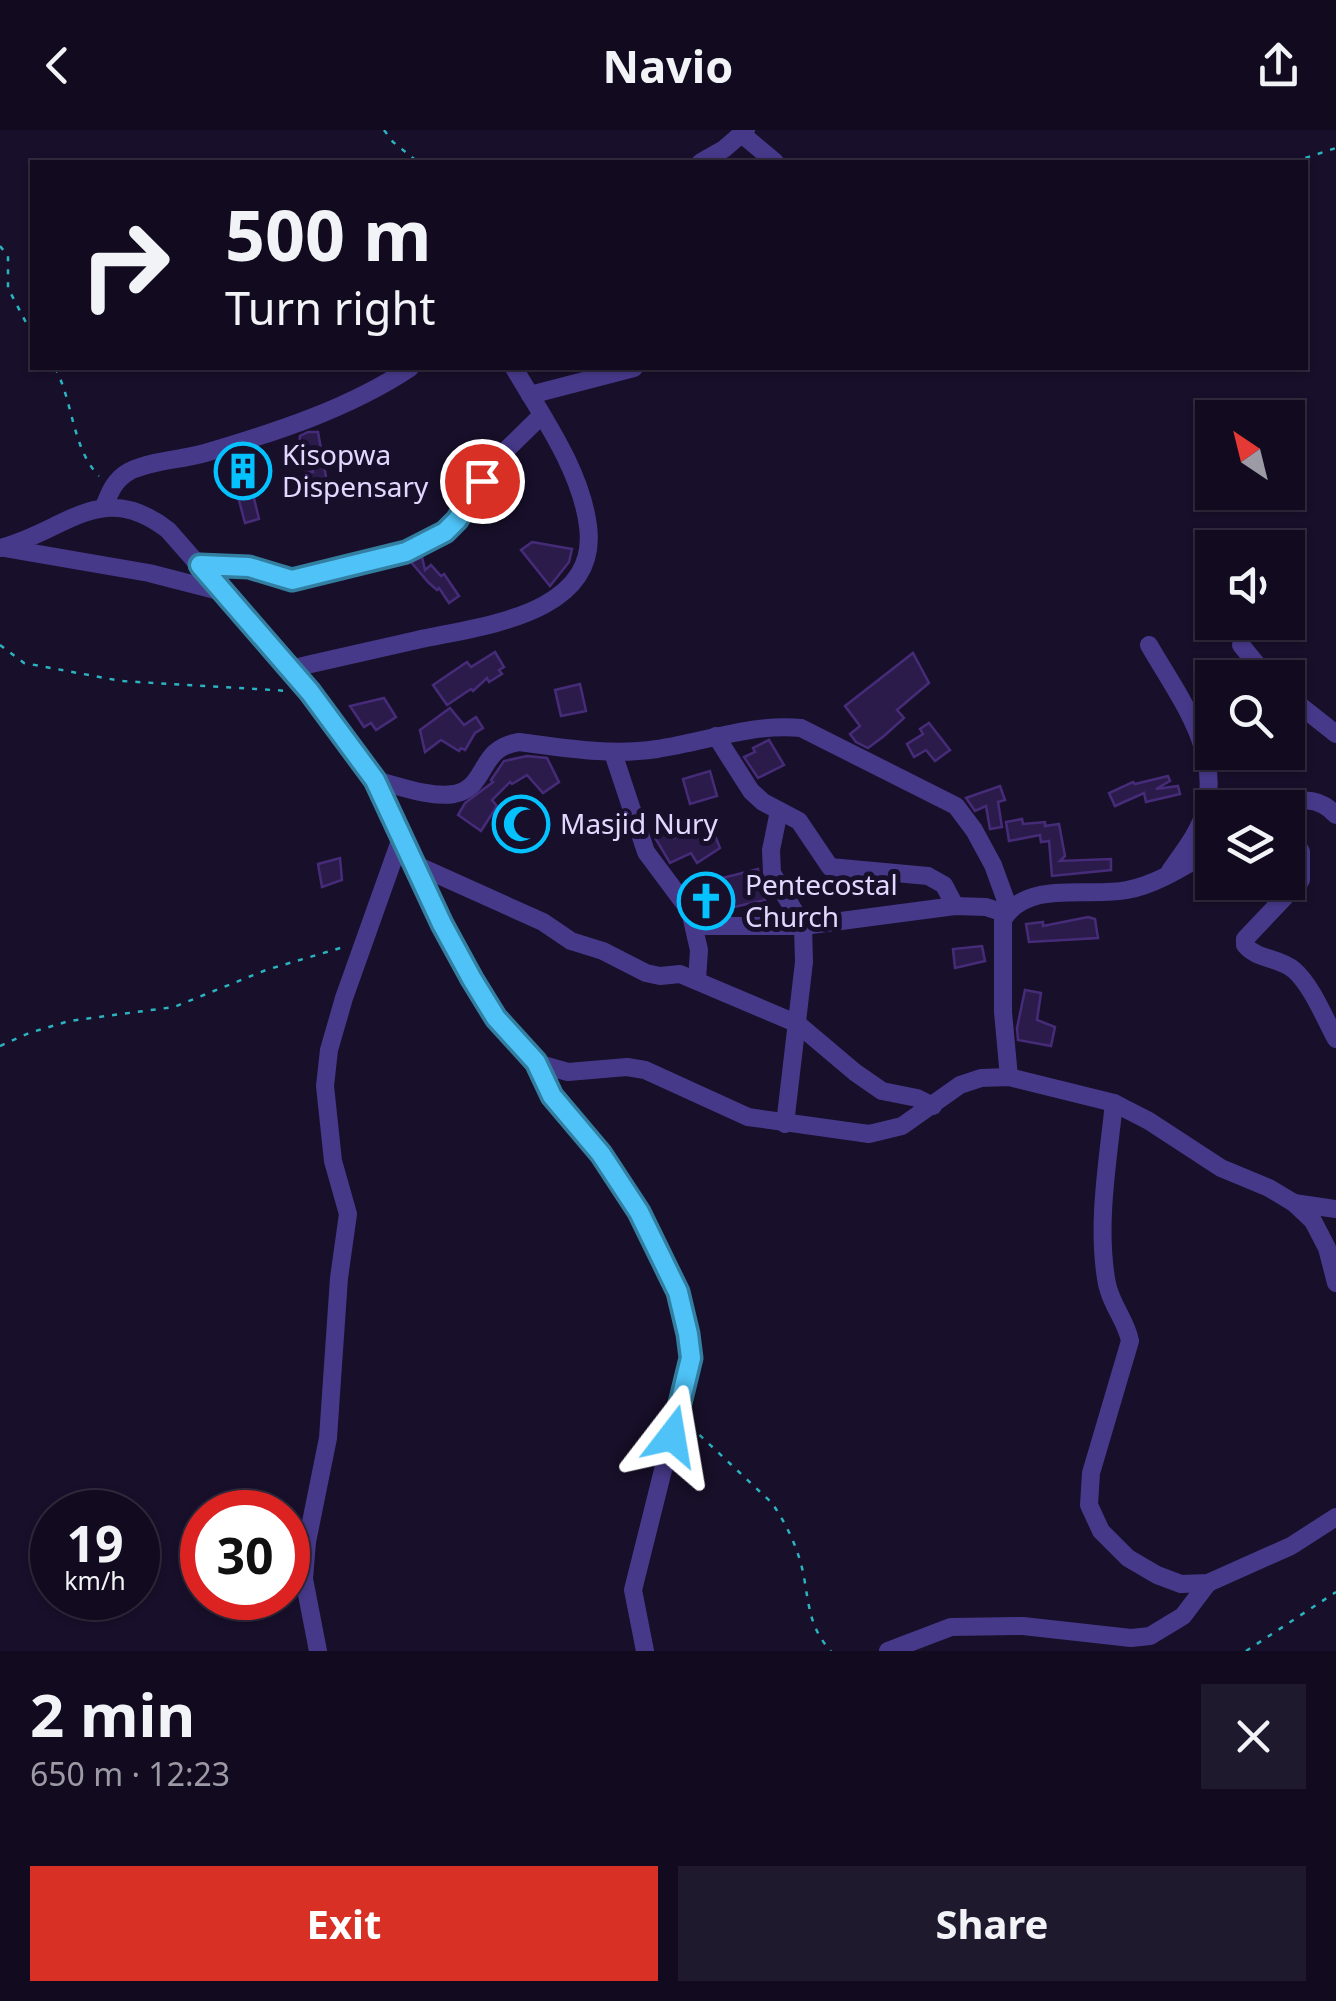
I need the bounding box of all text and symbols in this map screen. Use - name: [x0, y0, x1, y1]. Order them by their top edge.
- text: Navio: [603, 35, 733, 96]
- icon: back: [30, 38, 85, 93]
- icon: share: [1251, 38, 1306, 93]
- text: 500 m: [225, 186, 432, 282]
- icon: right: [60, 200, 190, 330]
- text: Turn right: [225, 277, 436, 338]
- north arrow: [1195, 400, 1305, 510]
- map controls: [1195, 400, 1305, 900]
- place label: Kisopwa Dispensary: [282, 435, 429, 505]
- pin: [440, 439, 525, 524]
- building icon: Kisopwa Dispensary: [213, 441, 273, 501]
- icon: arrive: [455, 454, 510, 509]
- button: sound: [1195, 530, 1305, 640]
- button: search: [1195, 660, 1305, 770]
- button: layers: [1195, 790, 1305, 900]
- mosque icon: Masjid Nury: [491, 794, 551, 854]
- place label: Masjid Nury: [560, 804, 719, 842]
- place label: Pentecostal Church: [745, 865, 898, 935]
- church icon: Pentecostal Church: [676, 871, 736, 931]
- position arrow: [620, 1384, 724, 1488]
- speed limit sign: 30: [180, 1490, 310, 1620]
- text: 19: [66, 1509, 124, 1577]
- text: km/h: [64, 1563, 126, 1597]
- text: 2 min: [30, 1673, 195, 1755]
- button: close: [1201, 1684, 1306, 1789]
- text: 650 m · 12:23: [30, 1752, 230, 1795]
- button: Exit: [30, 1866, 658, 1981]
- button: Share: [678, 1866, 1306, 1981]

